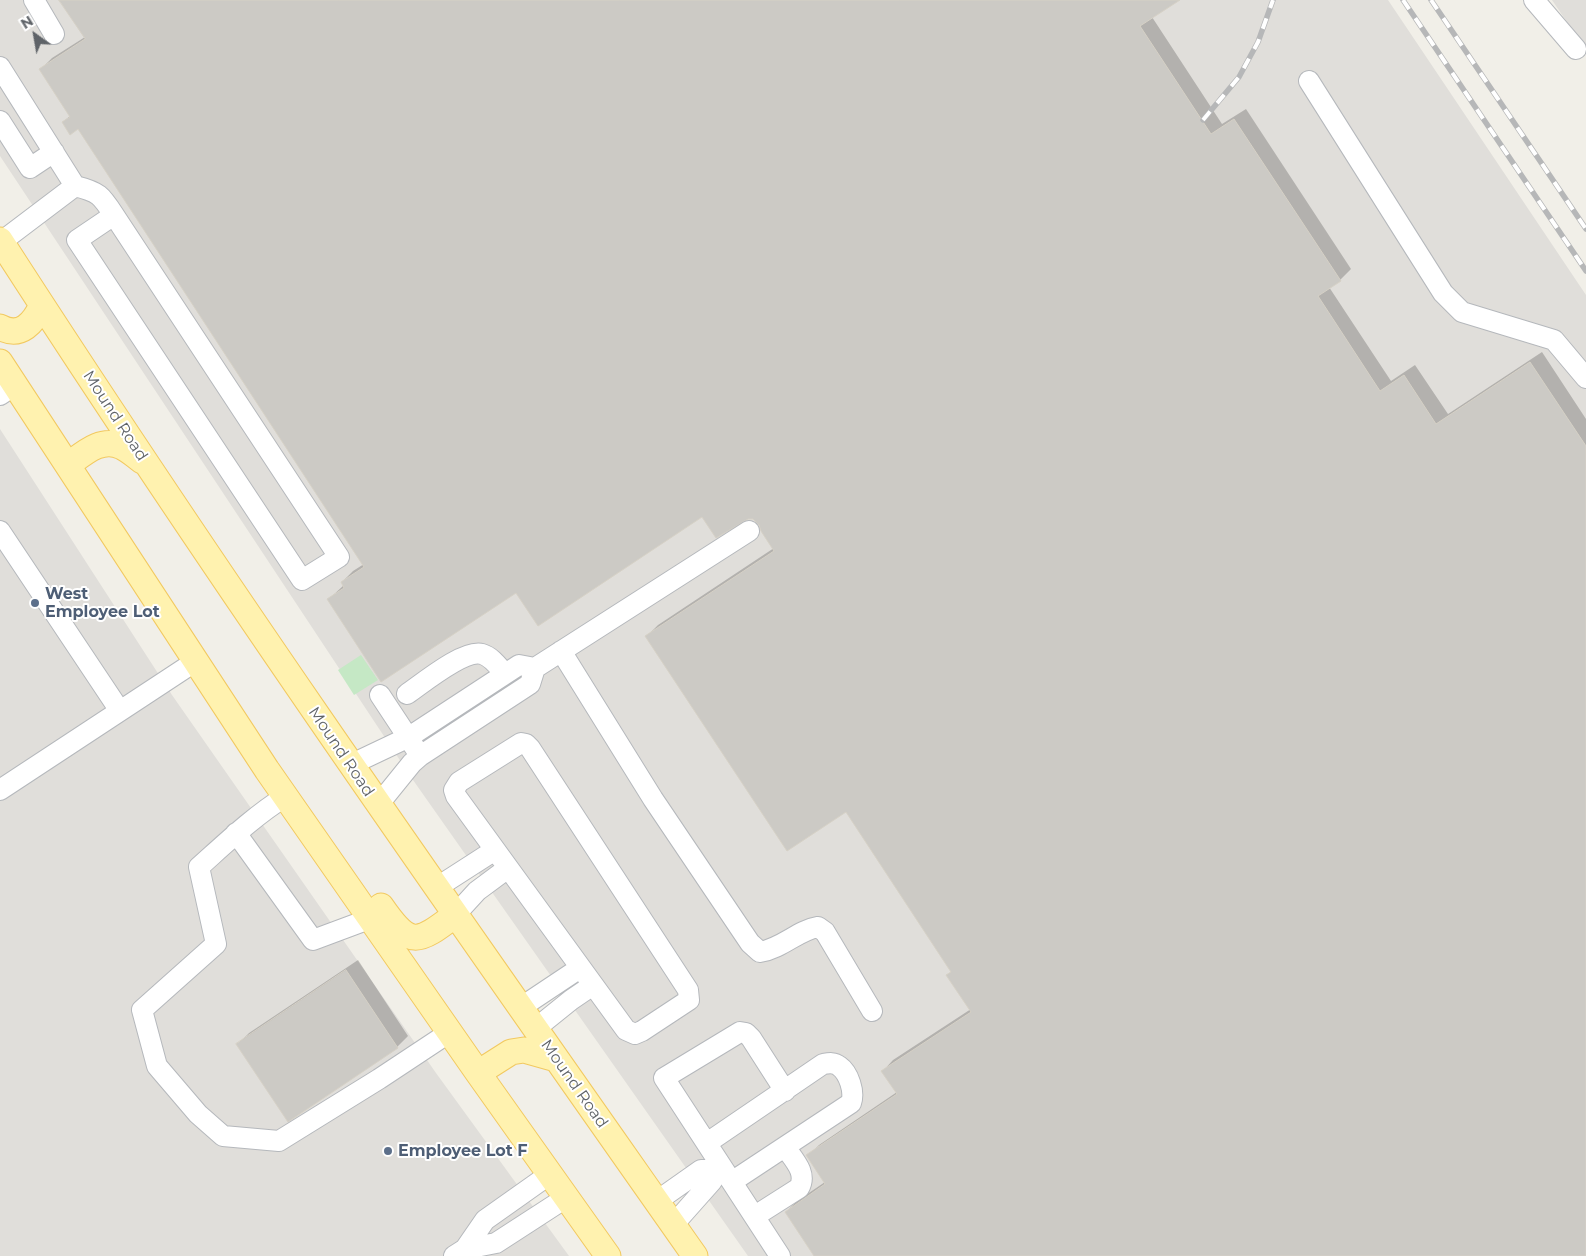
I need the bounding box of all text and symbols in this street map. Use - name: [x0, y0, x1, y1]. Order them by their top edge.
- north arrow: [10, 10, 60, 60]
- text: N: [17, 12, 37, 33]
- street label: Mound Road: [79, 367, 151, 465]
- place label: West Employee Lot: [45, 584, 160, 622]
- marker: West Employee Lot: [29, 597, 41, 609]
- street label: Mound Road: [304, 704, 378, 800]
- street label: Mound Road: [536, 1036, 612, 1132]
- place label: Employee Lot F: [398, 1141, 527, 1161]
- marker: Employee Lot F: [382, 1145, 394, 1157]

